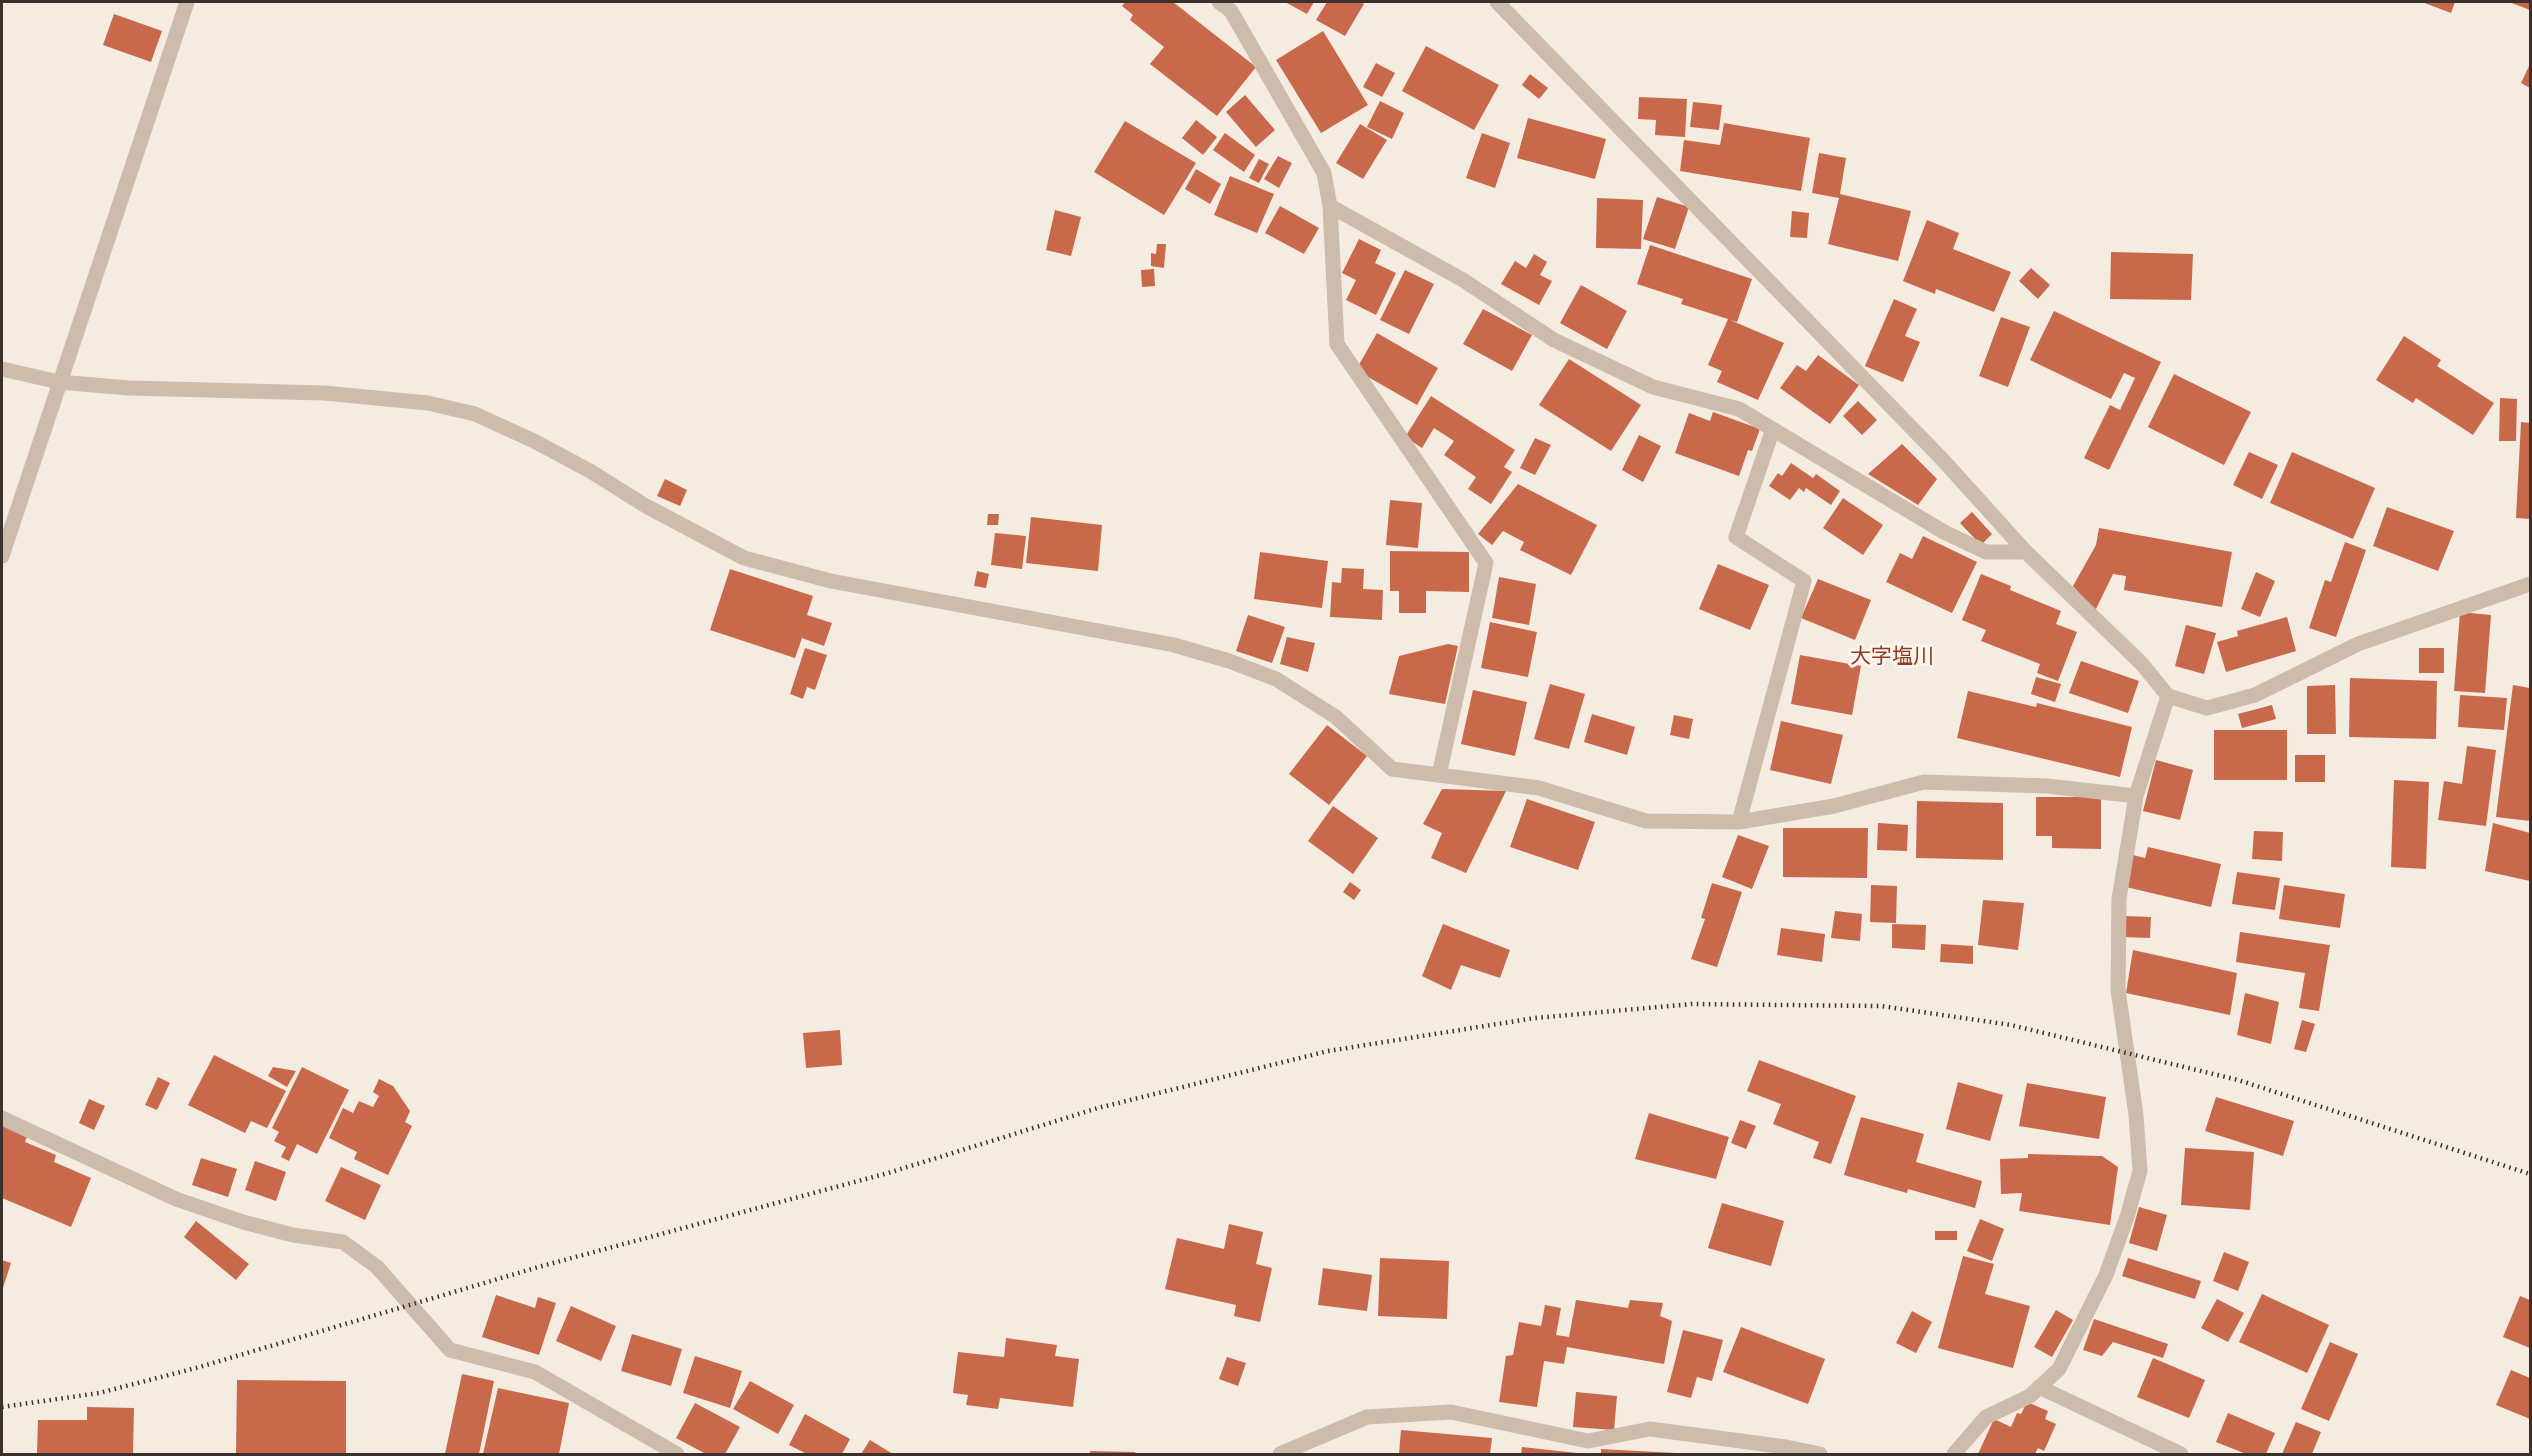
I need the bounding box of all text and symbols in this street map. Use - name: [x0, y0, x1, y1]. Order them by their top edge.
- district label: 大字塩川: [1850, 645, 1934, 671]

